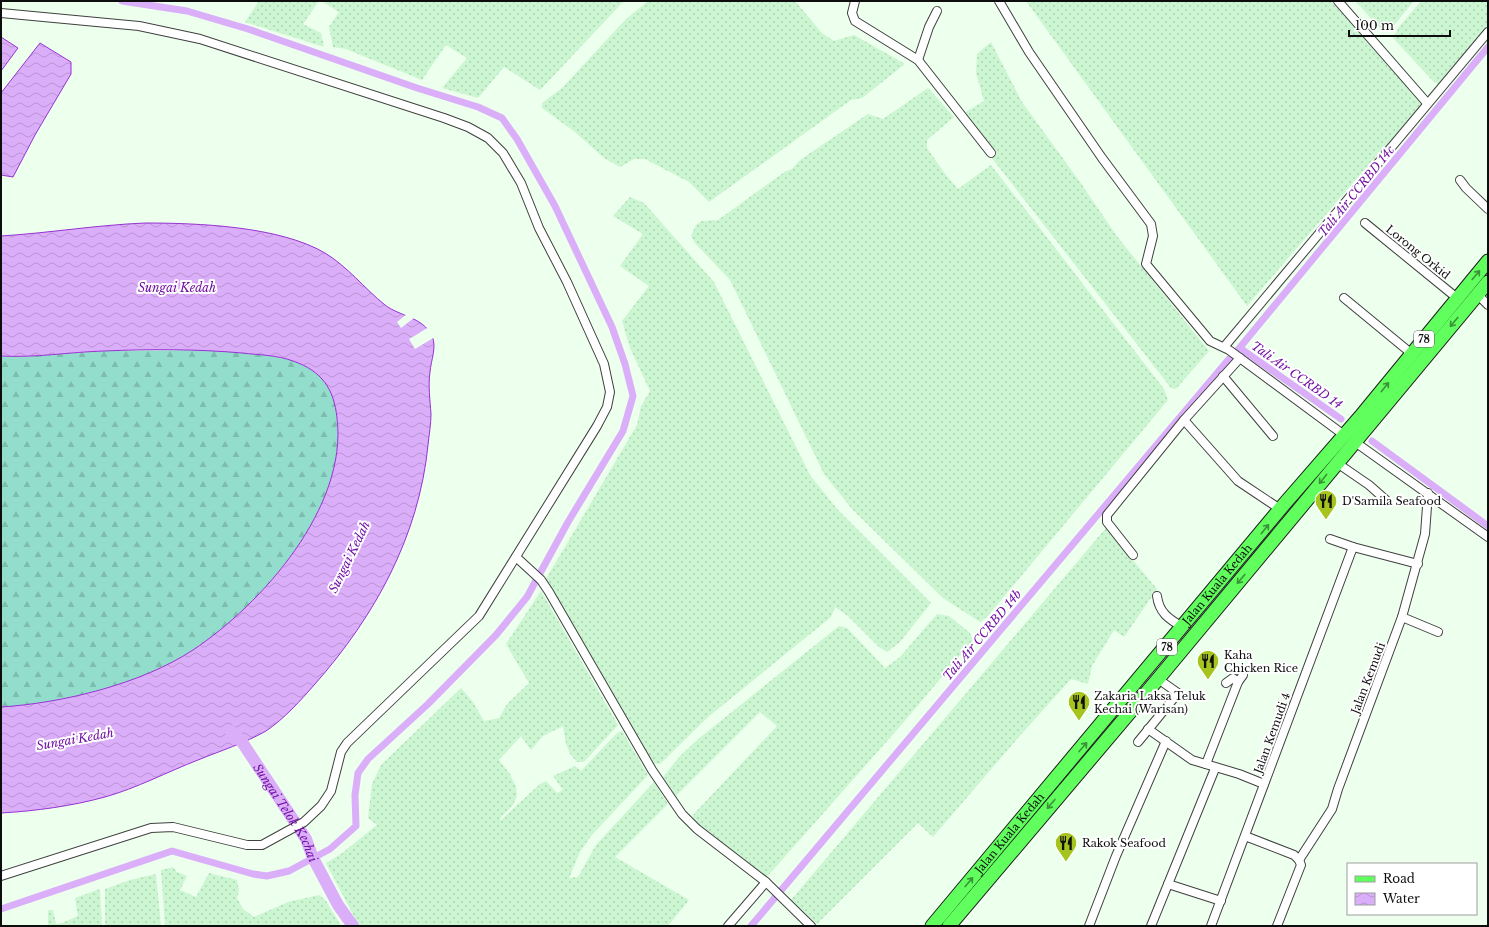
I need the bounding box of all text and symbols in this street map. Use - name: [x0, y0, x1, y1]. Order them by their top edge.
- scale bar: [1349, 12, 1450, 38]
- text: 100 m: [1355, 18, 1394, 33]
- water label: Tali Air CCRBD 14c: [1315, 142, 1398, 240]
- street label: Lorong Orkid: [1383, 222, 1453, 282]
- one-way arrow: [1471, 270, 1480, 281]
- water label: Sungai Kedah: [138, 280, 216, 295]
- one-way arrow: [1450, 317, 1459, 328]
- road number: 78: [1414, 331, 1434, 347]
- water label: Tali Air CCRBD 14: [1249, 338, 1345, 412]
- one-way arrow: [1381, 382, 1389, 393]
- one-way arrow: [1319, 474, 1328, 484]
- restaurant icon: D'Samila Seafood: [1313, 488, 1339, 521]
- place label: D'Samila Seafood: [1342, 494, 1442, 508]
- water label: Sungai Kedah: [325, 518, 373, 595]
- one-way arrow: [1260, 523, 1269, 534]
- street label: Jalan Kuala Kedah: [1178, 541, 1255, 629]
- one-way arrow: [1236, 574, 1245, 585]
- water label: Tali Air CCRBD 14b: [940, 587, 1024, 683]
- road number: 78: [1157, 639, 1177, 655]
- street label: Jalan Kemudi: [1347, 640, 1388, 718]
- restaurant icon: Kaha Chicken Rice: [1195, 648, 1221, 681]
- place label: Kaha Chicken Rice: [1224, 648, 1298, 675]
- restaurant icon: Zakaria Laksa Teluk Kechai (Warisan): [1066, 689, 1092, 722]
- place label: Zakaria Laksa Teluk Kechai (Warisan): [1094, 689, 1206, 716]
- street label: Jalan Kemudi 4: [1250, 691, 1293, 777]
- water label: Sungai Kedah: [35, 725, 115, 753]
- one-way arrow: [1078, 741, 1087, 752]
- water label: Sungai Telok Kechai: [251, 760, 322, 865]
- street label: Jalan Kuala Kedah: [971, 790, 1048, 878]
- one-way arrow: [1047, 799, 1056, 809]
- restaurant icon: Rakok Seafood: [1053, 830, 1079, 863]
- place label: Rakok Seafood: [1082, 836, 1166, 850]
- legend: [1347, 863, 1477, 915]
- text: Road: [1383, 871, 1415, 886]
- one-way arrow: [965, 877, 974, 887]
- text: Water: [1382, 891, 1420, 906]

